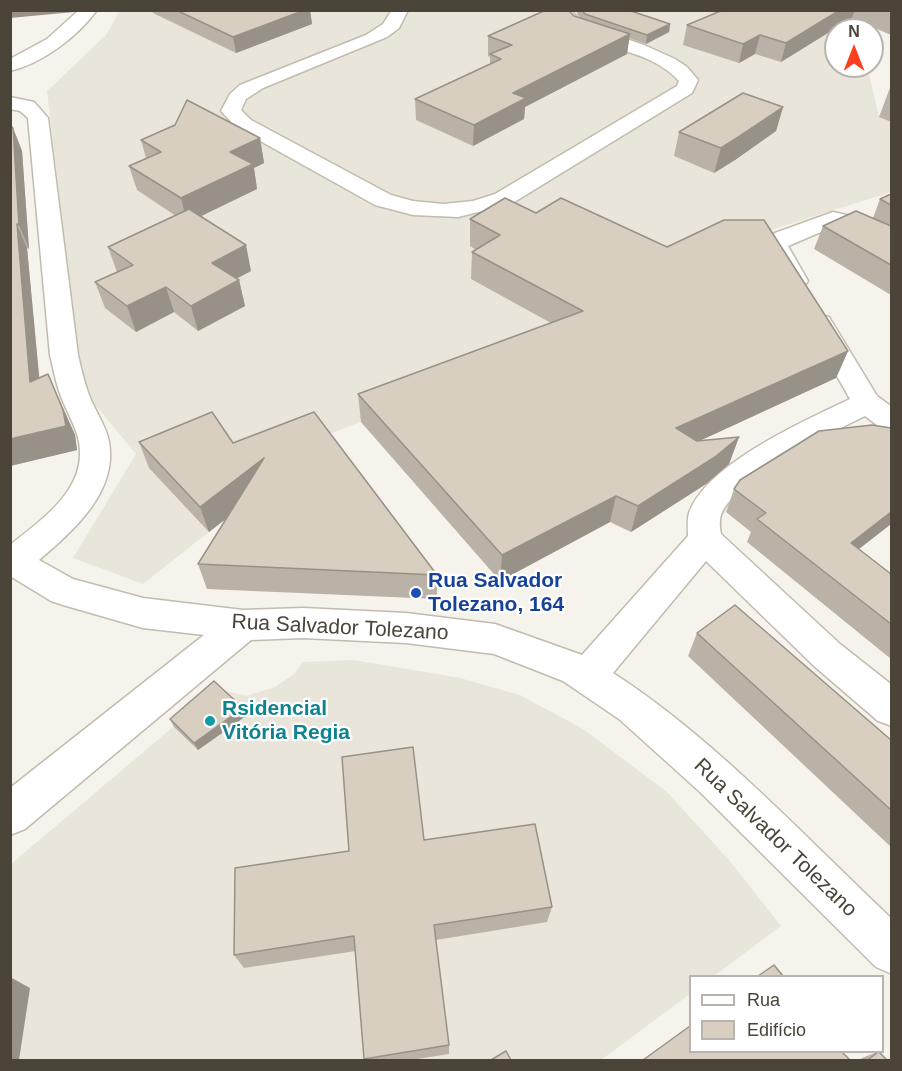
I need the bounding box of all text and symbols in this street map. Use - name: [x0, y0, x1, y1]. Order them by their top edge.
- north arrow: [824, 18, 884, 78]
- text: N: [848, 23, 860, 40]
- place label: Rua Salvador Tolezano, 164: [428, 568, 564, 618]
- marker: Rua Salvador Tolezano, 164: [409, 586, 423, 600]
- street label: Rua Salvador Tolezano: [231, 610, 449, 646]
- place label: Rsidencial Vitória Regia: [222, 696, 350, 746]
- marker: Rsidencial Vitória Regia: [203, 714, 217, 728]
- street label: Rua Salvador Tolezano: [688, 754, 862, 922]
- legend: [689, 975, 884, 1053]
- text: Rua: [747, 990, 780, 1010]
- text: Edifício: [747, 1020, 806, 1040]

